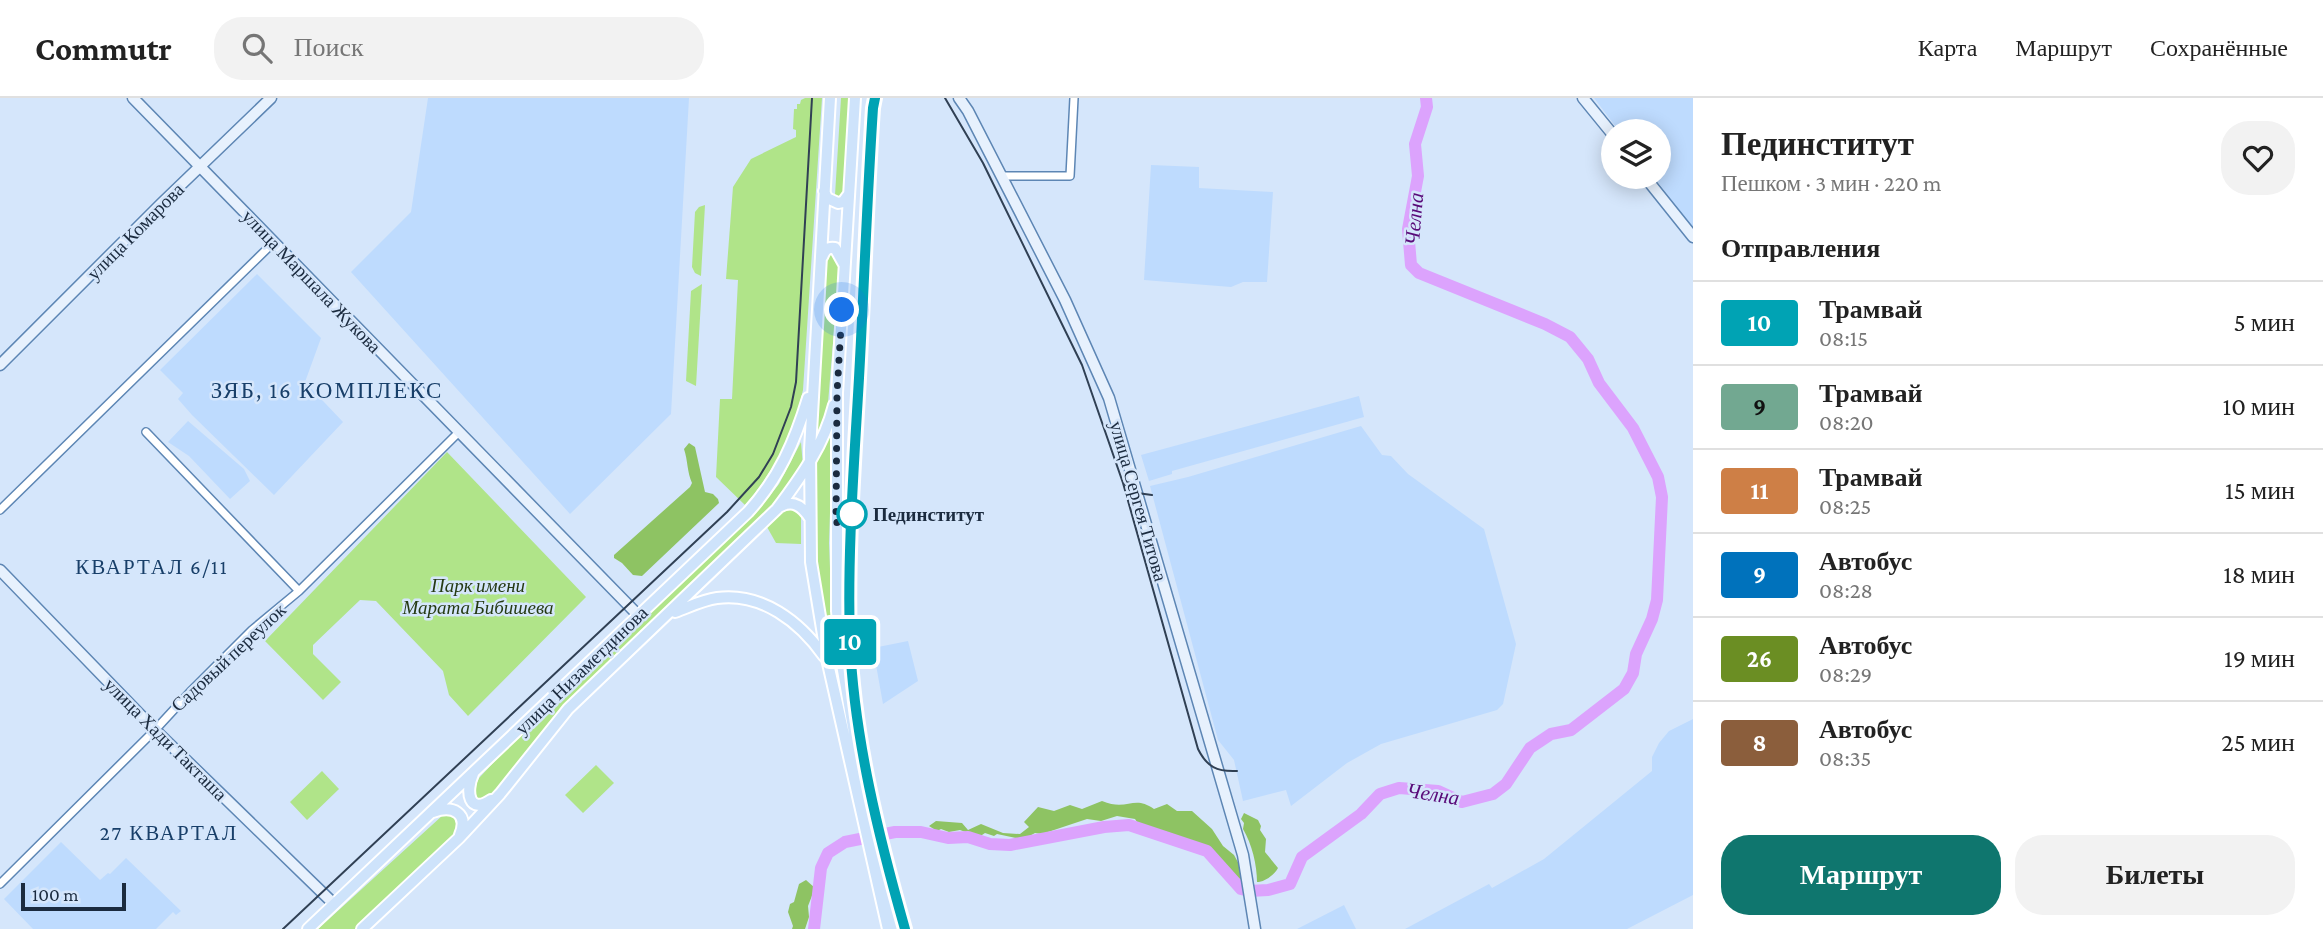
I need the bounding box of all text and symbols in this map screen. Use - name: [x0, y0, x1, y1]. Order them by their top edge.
- search box: [214, 17, 704, 80]
- icon: search: [238, 29, 276, 67]
- text: Commutr: [35, 30, 172, 67]
- text: Поиск: [294, 33, 364, 62]
- text: Карта: [1918, 34, 1977, 61]
- text: Маршрут: [2015, 34, 2112, 61]
- text: Сохранённые: [2150, 34, 2288, 61]
- map controls: [1601, 119, 1671, 189]
- button: layers: [1601, 119, 1671, 189]
- button: heart: [2221, 121, 2295, 195]
- text: Пединститут: [1721, 125, 1914, 162]
- text: Пешком · 3 мин · 220 m: [1721, 170, 1941, 196]
- street label: улица Комарова: [83, 178, 188, 284]
- water label: Челна: [1400, 191, 1428, 247]
- street label: улица Маршала Жукова: [238, 206, 386, 358]
- text: Отправления: [1721, 234, 1880, 263]
- your location: [824, 292, 859, 327]
- text: Трамвай: [1819, 295, 1923, 324]
- text: 5 мин: [2234, 308, 2295, 337]
- text: 10: [1748, 309, 1771, 336]
- text: 08:15: [1819, 325, 1868, 351]
- district label: ЗЯБ, 16 КОМПЛЕКС: [211, 377, 443, 403]
- text: Трамвай: [1819, 379, 1923, 408]
- text: 10 мин: [2223, 392, 2295, 421]
- text: 9: [1753, 393, 1766, 420]
- text: 08:20: [1819, 409, 1874, 435]
- street label: улица Сергея Титова: [1106, 419, 1172, 584]
- text: Трамвай: [1819, 463, 1923, 492]
- text: 15 мин: [2225, 476, 2295, 505]
- text: 11: [1751, 477, 1768, 504]
- text: 08:25: [1819, 493, 1871, 519]
- marker: Пединститут: [837, 499, 867, 529]
- place label: Пединститут: [873, 504, 985, 525]
- text: Автобус: [1819, 547, 1912, 576]
- district label: КВАРТАЛ 6/11: [75, 555, 229, 579]
- text: 18 мин: [2223, 560, 2295, 589]
- text: 9: [1753, 561, 1766, 588]
- park label: Парк имени Марата Бибишева: [401, 575, 554, 618]
- text: 08:28: [1819, 577, 1873, 603]
- street label: Садовый переулок: [167, 598, 290, 716]
- street label: улица Низаметдинова: [511, 601, 652, 739]
- line badge: 10: [818, 619, 882, 665]
- text: 10: [838, 628, 862, 655]
- text: Автобус: [1819, 631, 1912, 660]
- text: 19 мин: [2224, 644, 2295, 673]
- text: 26: [1747, 645, 1772, 672]
- text: 08:29: [1819, 661, 1872, 687]
- street label: улица Хади Такташа: [100, 674, 232, 805]
- text: Автобус: [1819, 715, 1912, 744]
- text: 25 мин: [2221, 728, 2295, 757]
- text: 8: [1753, 729, 1766, 756]
- text: 08:35: [1819, 745, 1871, 771]
- water label: Челна: [1405, 778, 1461, 810]
- district label: 27 КВАРТАЛ: [100, 821, 238, 845]
- button: Маршрут: [1721, 835, 2001, 915]
- button: Билеты: [2015, 835, 2295, 915]
- scale bar: [21, 880, 126, 912]
- text: 100 m: [32, 884, 79, 905]

